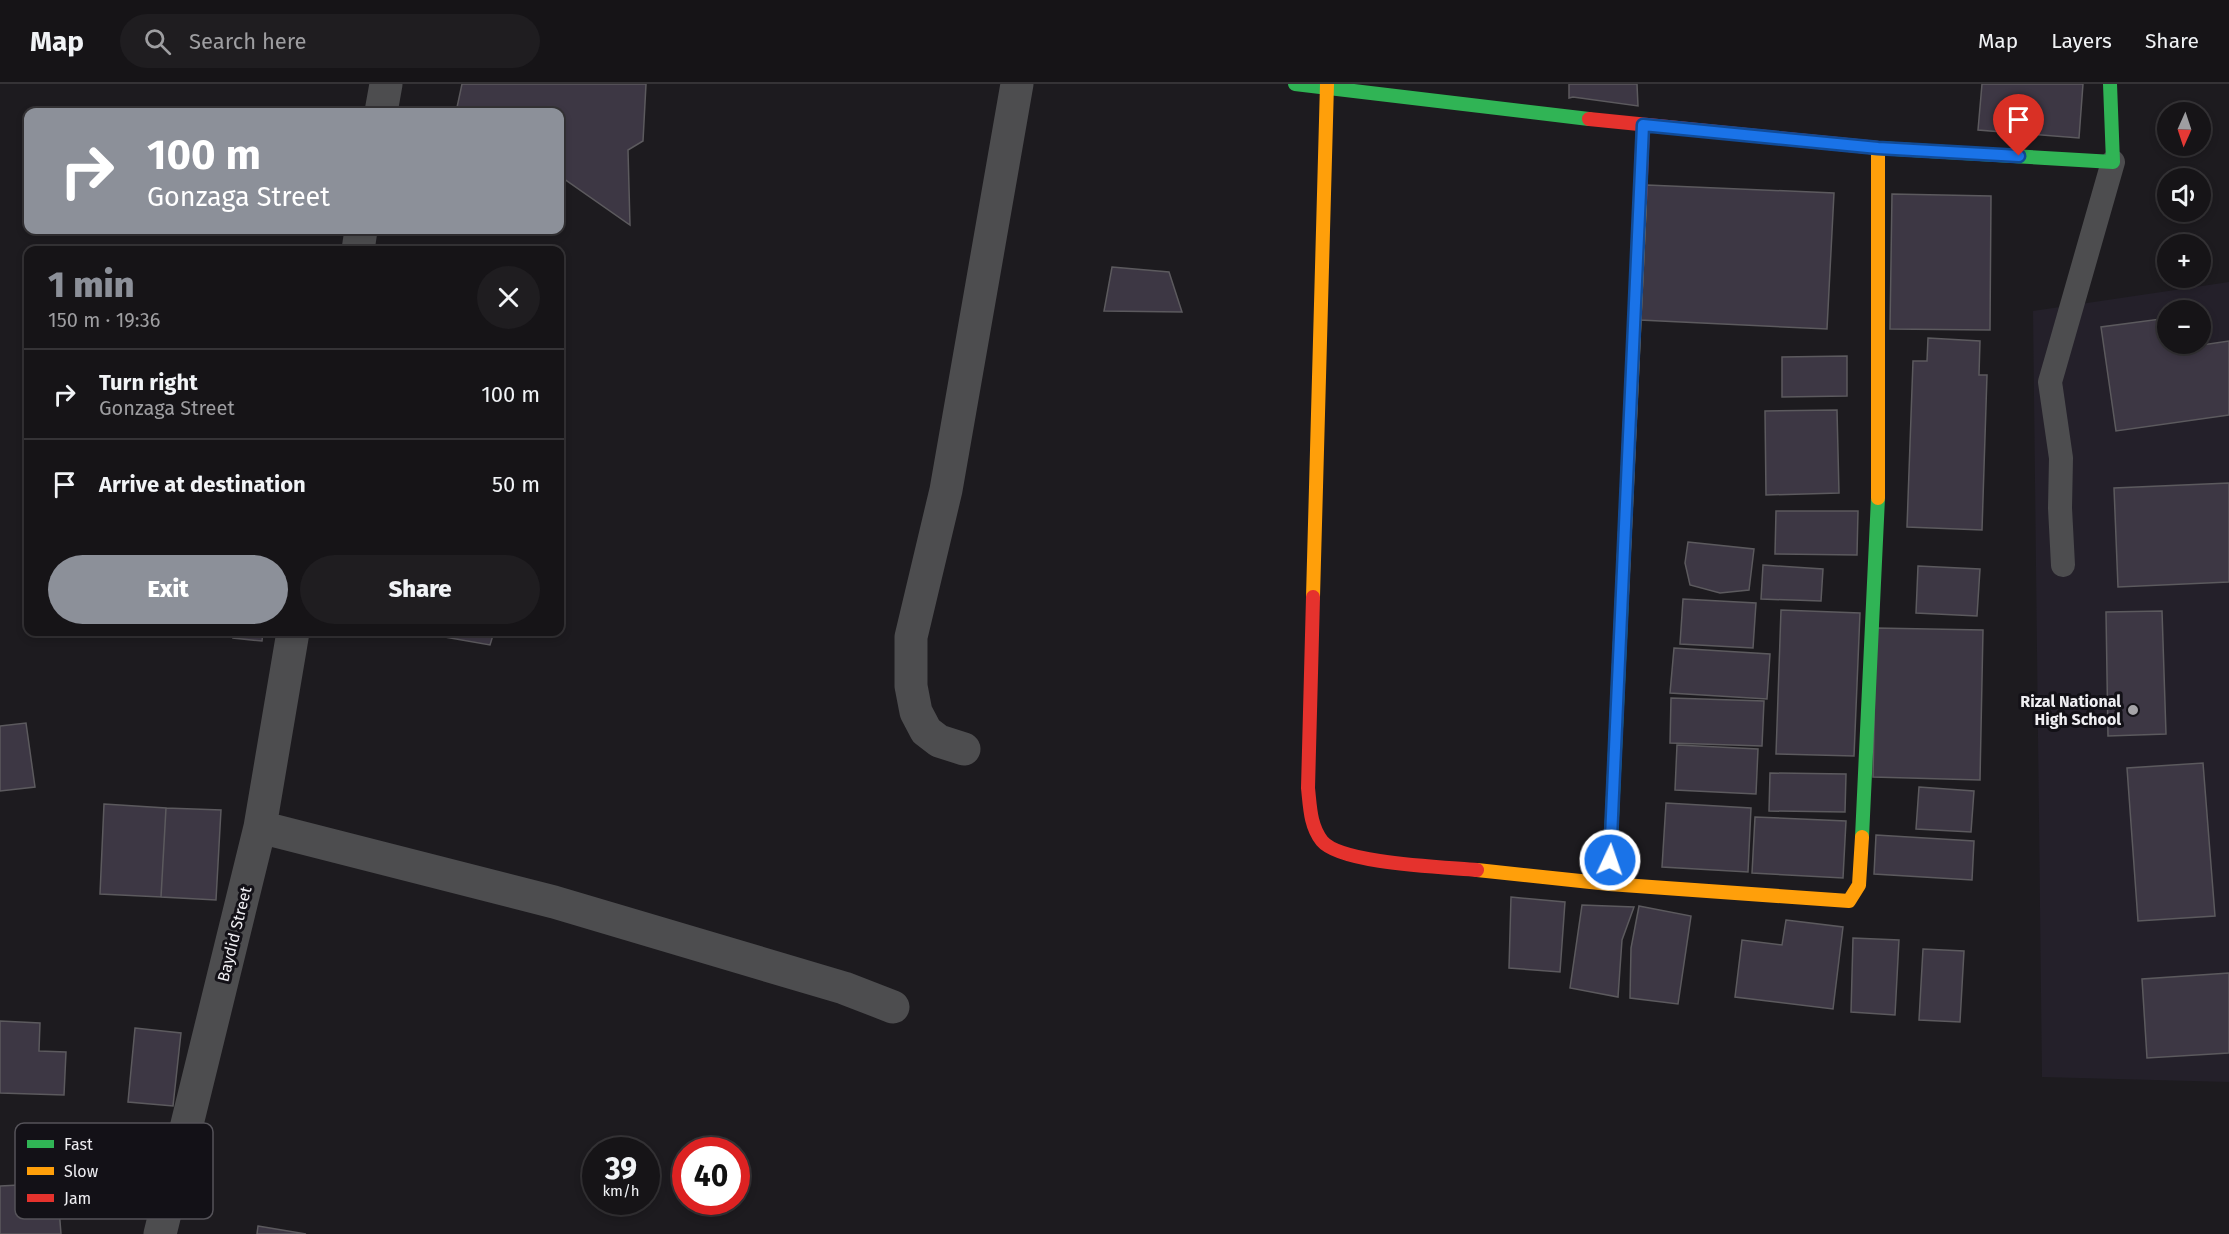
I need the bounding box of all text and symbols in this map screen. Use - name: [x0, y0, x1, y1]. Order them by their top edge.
- search box: [120, 14, 540, 68]
- text: Map: [30, 25, 84, 58]
- icon: search: [141, 25, 174, 58]
- text: Search here: [189, 28, 307, 55]
- text: Map: [1978, 28, 2018, 54]
- text: Layers: [2051, 28, 2112, 54]
- text: Share: [2145, 28, 2199, 54]
- pin: [1993, 94, 2044, 156]
- north arrow: [2157, 102, 2211, 156]
- map controls: [2157, 102, 2211, 354]
- icon: arrive: [2002, 103, 2035, 136]
- text: 100 m: [147, 130, 261, 180]
- icon: right: [48, 132, 126, 210]
- button: sound: [2157, 168, 2211, 222]
- text: Gonzaga Street: [147, 181, 330, 213]
- button: +: [2157, 234, 2211, 288]
- text: 1 min: [48, 263, 134, 307]
- button: close: [477, 266, 540, 329]
- button: −: [2157, 300, 2211, 354]
- text: 150 m · 19:36: [48, 308, 160, 332]
- text: Turn right: [99, 369, 198, 396]
- icon: right: [48, 378, 81, 411]
- text: 100 m: [481, 381, 540, 408]
- text: Gonzaga Street: [99, 396, 235, 420]
- icon: arrive: [48, 468, 81, 501]
- text: Arrive at destination: [99, 471, 306, 498]
- text: 50 m: [492, 471, 540, 498]
- button: Exit: [48, 555, 288, 624]
- button: Share: [300, 555, 540, 624]
- place label: Rizal National High School: [2020, 692, 2121, 729]
- marker: Rizal National High School: [2126, 703, 2140, 717]
- position arrow: [1578, 828, 1642, 892]
- street label: Baydid Street: [213, 884, 256, 984]
- legend: [15, 1123, 213, 1219]
- text: Fast: [64, 1135, 93, 1154]
- speed limit sign: 40: [672, 1137, 750, 1215]
- text: 39: [605, 1151, 637, 1187]
- text: Slow: [64, 1162, 99, 1181]
- text: km/h: [602, 1182, 640, 1200]
- text: Jam: [64, 1189, 91, 1208]

